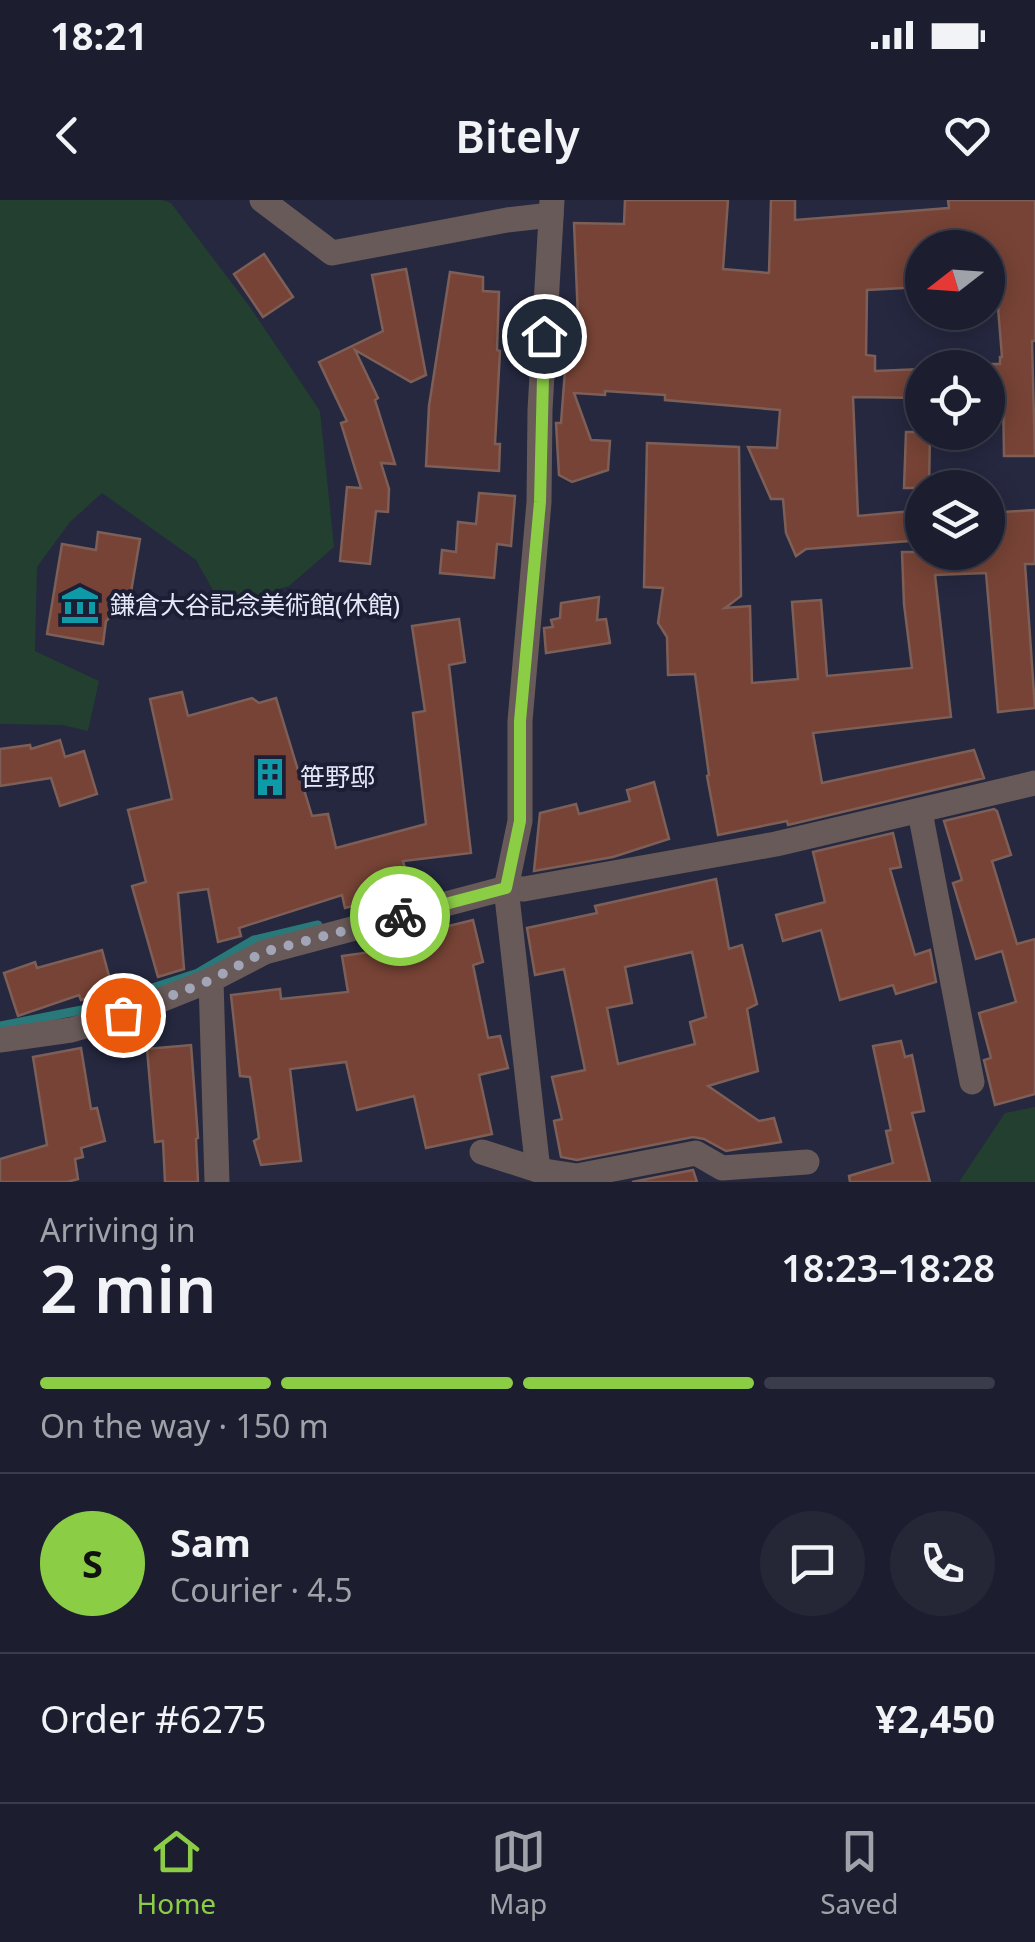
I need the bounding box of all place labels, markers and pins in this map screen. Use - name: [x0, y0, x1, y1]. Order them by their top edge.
- pin: [502, 294, 587, 379]
- museum icon: 鎌倉大谷記念美術館(休館): [59, 584, 101, 626]
- place label: 鎌倉大谷記念美術館(休館): [110, 587, 400, 621]
- building icon: 笹野邸: [249, 756, 291, 798]
- place label: 笹野邸: [300, 759, 375, 793]
- pin: [81, 973, 166, 1058]

